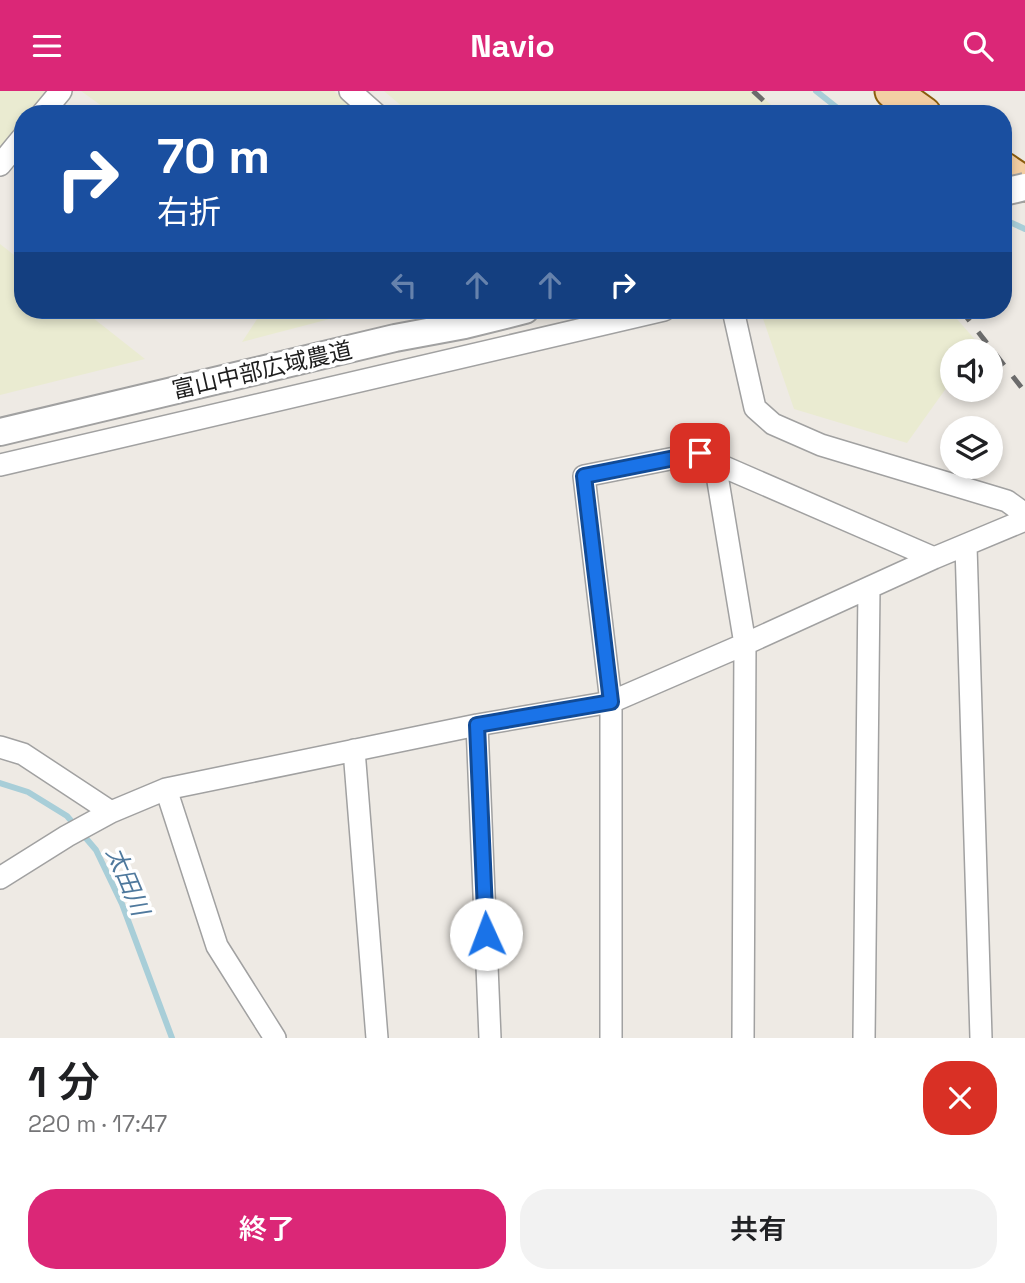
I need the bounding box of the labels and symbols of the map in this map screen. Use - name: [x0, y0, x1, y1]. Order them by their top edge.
- street label: 富山中部広域農道: [169, 335, 355, 405]
- pin: [670, 423, 730, 483]
- water label: 太田川: [100, 842, 158, 923]
- position arrow: [449, 897, 523, 971]

